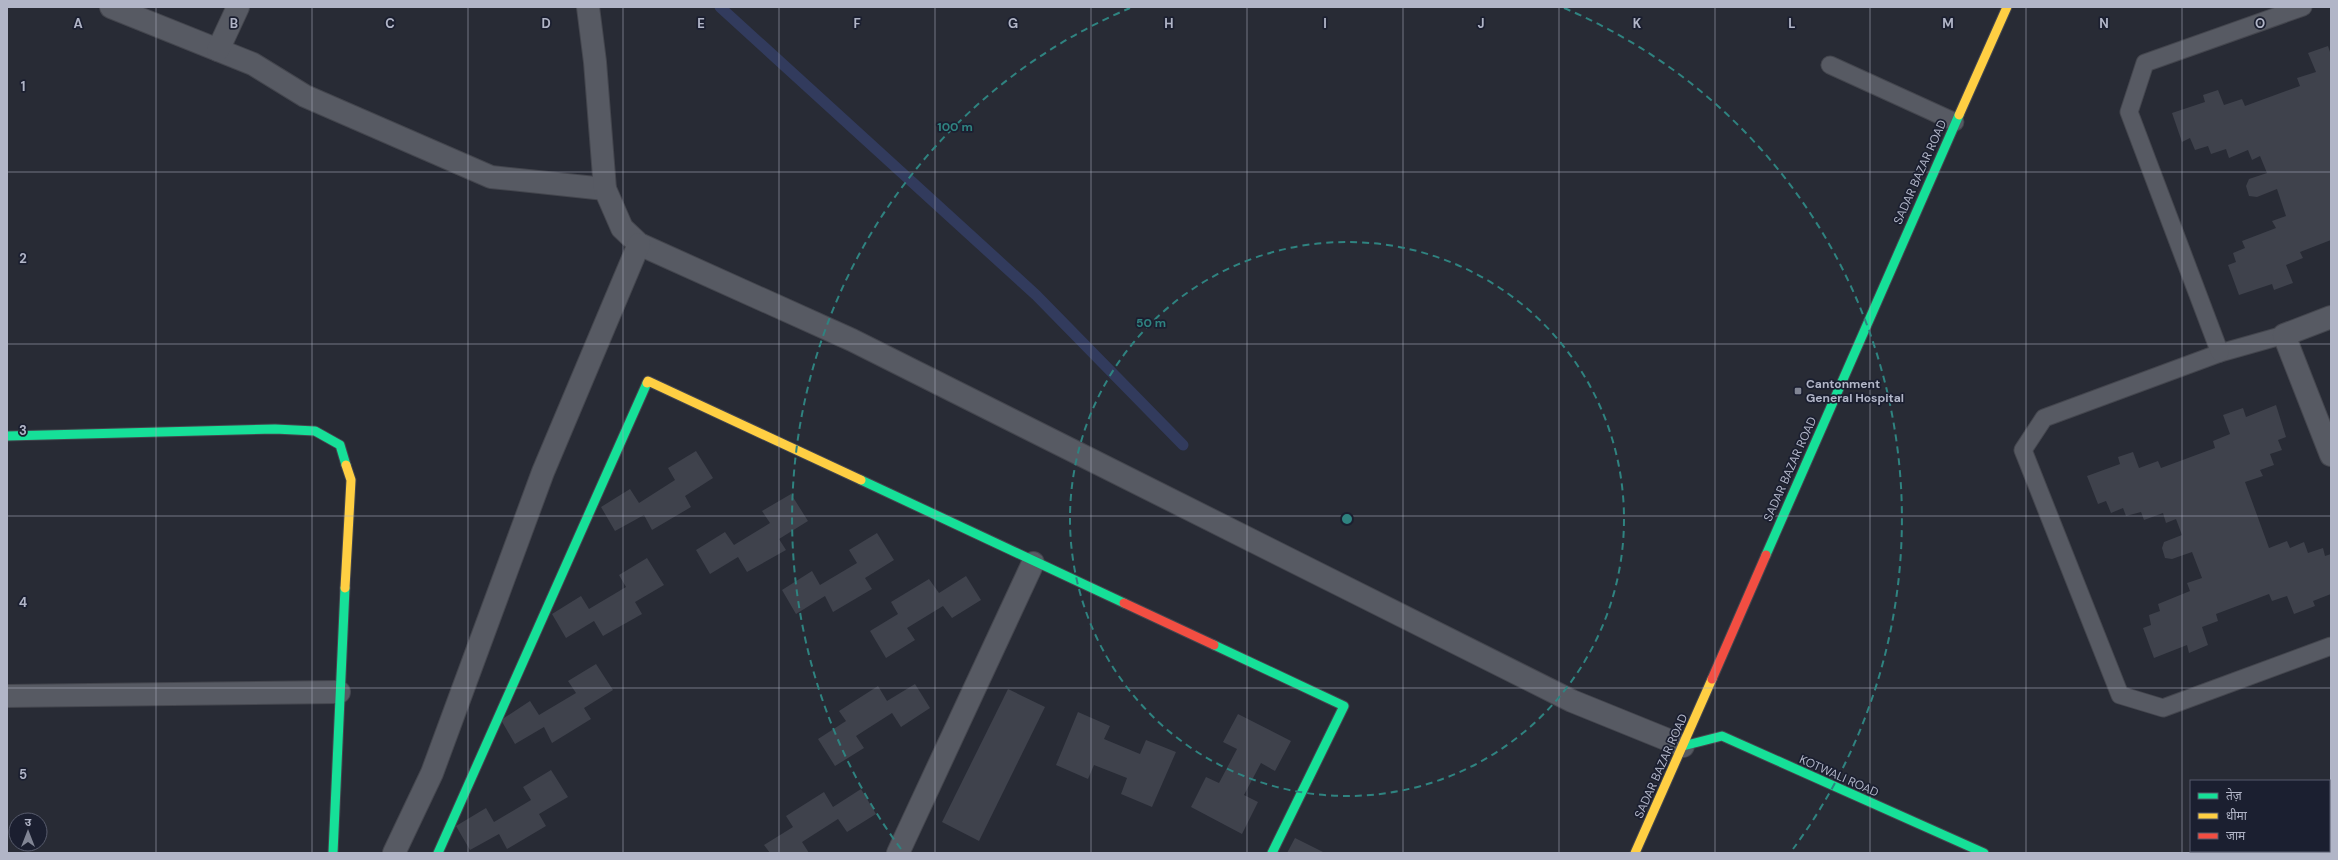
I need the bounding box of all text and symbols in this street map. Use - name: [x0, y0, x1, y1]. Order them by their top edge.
- text: A: [73, 15, 83, 32]
- text: B: [230, 15, 238, 32]
- text: C: [385, 15, 395, 32]
- text: D: [541, 15, 551, 32]
- text: E: [697, 15, 705, 32]
- text: F: [853, 15, 861, 32]
- text: G: [1008, 15, 1018, 32]
- text: H: [1164, 15, 1174, 32]
- text: I: [1323, 15, 1327, 32]
- text: J: [1477, 15, 1485, 32]
- text: K: [1633, 15, 1642, 32]
- text: L: [1788, 15, 1796, 32]
- text: M: [1942, 15, 1954, 32]
- text: N: [2099, 15, 2109, 32]
- text: O: [2255, 15, 2265, 32]
- text: 1: [21, 78, 25, 95]
- street label: SADAR BAZAR ROAD: [1890, 117, 1950, 227]
- text: 100 m: [937, 119, 973, 135]
- text: 2: [19, 250, 27, 267]
- text: 50 m: [1136, 315, 1166, 331]
- place label: Cantonment General Hospital: [1806, 376, 1904, 406]
- marker: Cantonment General Hospital: [1793, 386, 1803, 396]
- street label: SADAR BAZAR ROAD: [1760, 414, 1820, 524]
- text: 3: [19, 422, 27, 439]
- centre of rings: [1340, 512, 1354, 526]
- text: 4: [19, 594, 27, 611]
- street label: SADAR BAZAR ROAD: [1631, 711, 1691, 821]
- street label: KOTWALI ROAD: [1797, 751, 1881, 801]
- text: 5: [19, 766, 27, 783]
- legend: [2190, 780, 2330, 852]
- text: तेज़: [2226, 788, 2243, 804]
- text: धीमा: [2226, 808, 2248, 824]
- north arrow: [8, 812, 48, 852]
- text: उ: [25, 815, 32, 829]
- text: जाम: [2226, 828, 2246, 844]

